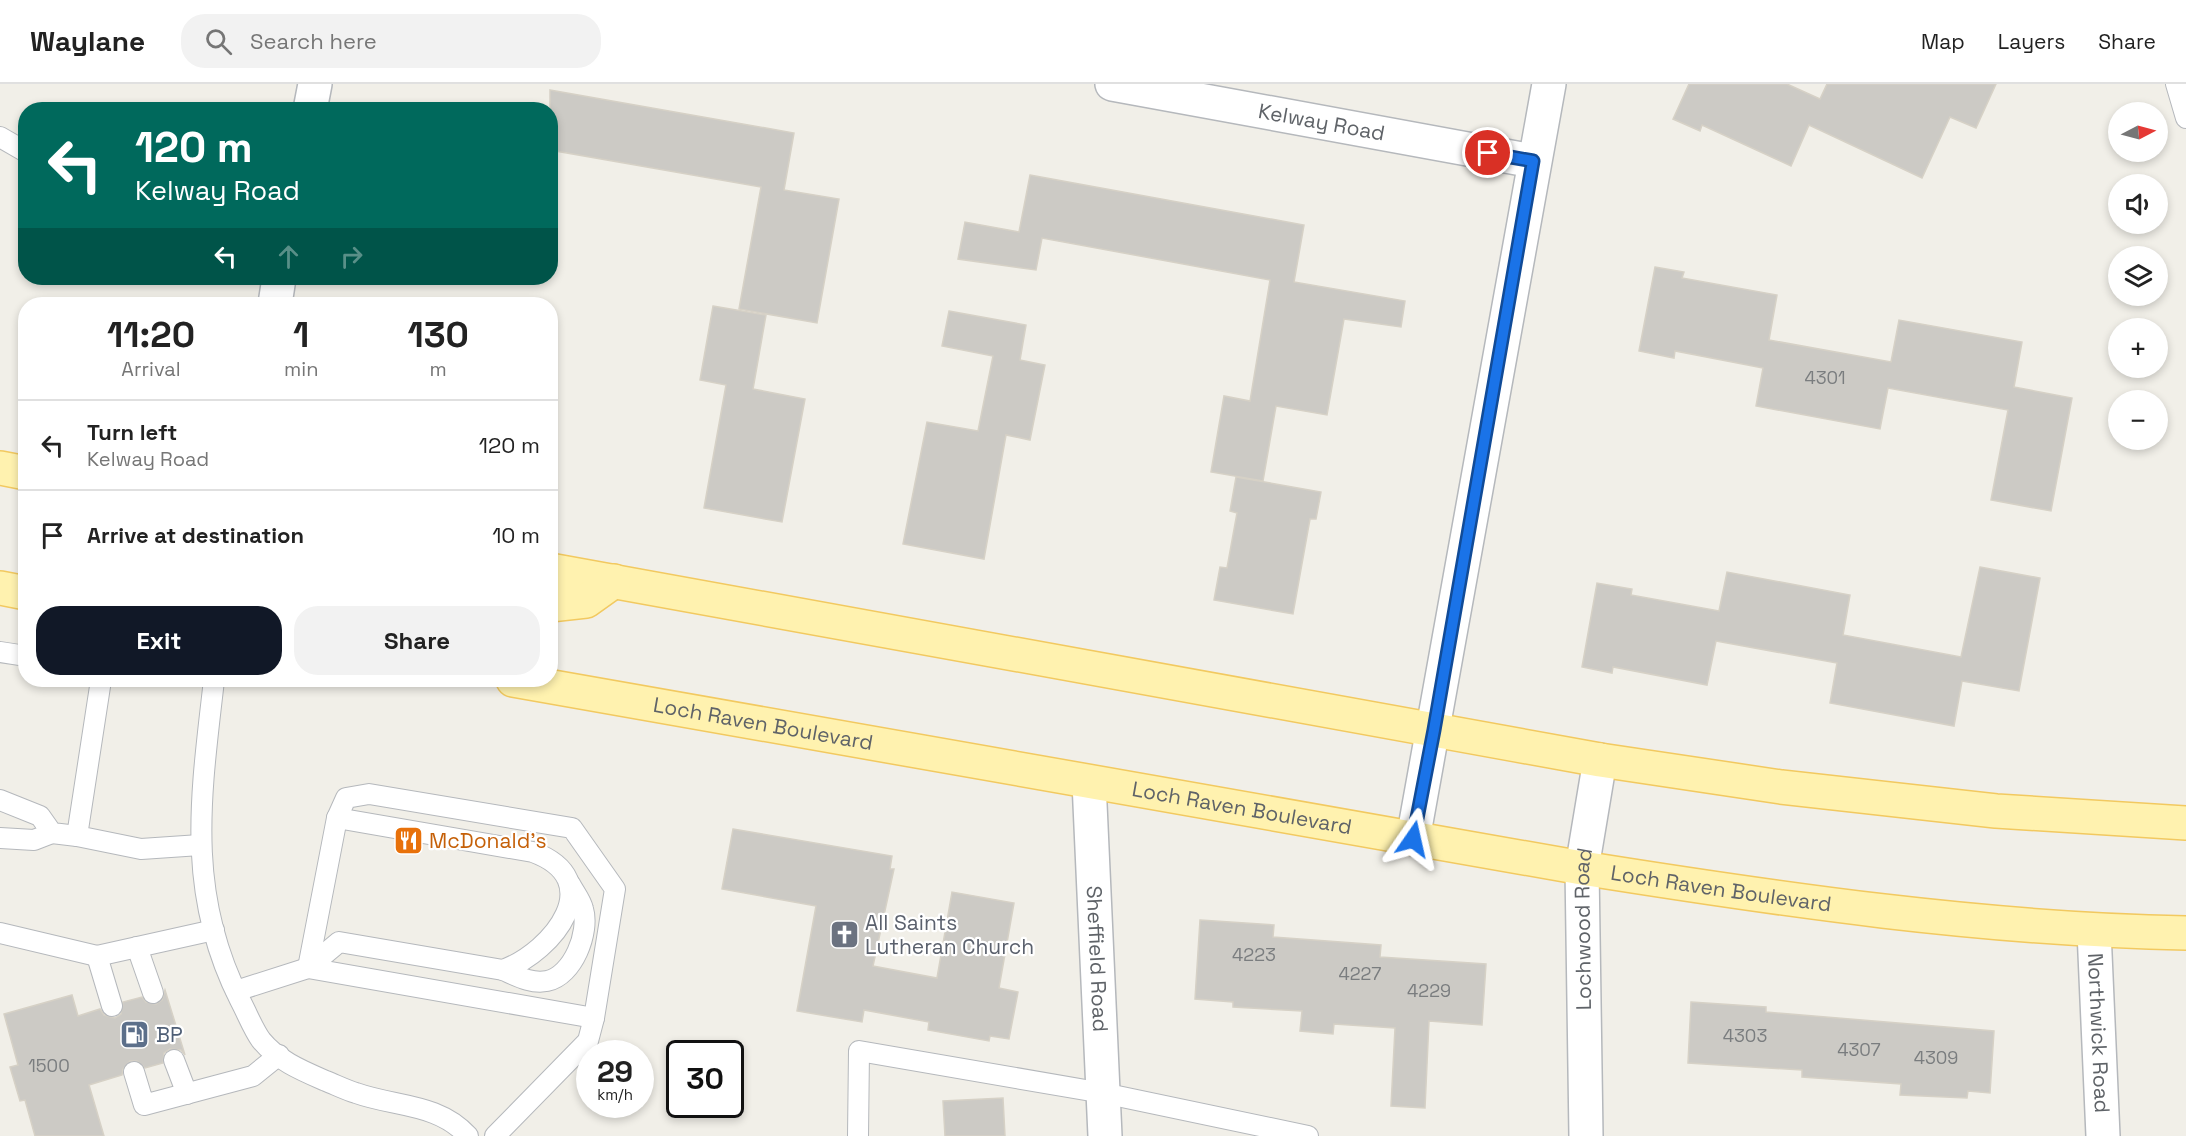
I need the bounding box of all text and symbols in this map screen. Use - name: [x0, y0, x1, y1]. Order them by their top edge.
- search box: [181, 14, 601, 68]
- text: Waylane: [30, 23, 145, 59]
- icon: search: [202, 25, 235, 58]
- text: Search here: [250, 27, 377, 55]
- text: Map: [1921, 28, 1965, 55]
- text: Layers: [1998, 28, 2065, 55]
- text: Share: [2098, 28, 2156, 55]
- street label: Kelway Road: [1256, 97, 1387, 147]
- north arrow: [2108, 102, 2168, 162]
- map controls: [2108, 102, 2168, 450]
- text: 120 m: [135, 121, 253, 174]
- icon: left: [36, 126, 114, 204]
- pin: [1462, 127, 1513, 178]
- icon: arrive: [1471, 136, 1504, 169]
- text: Kelway Road: [135, 173, 300, 208]
- button: sound: [2108, 174, 2168, 234]
- icon: left: [209, 240, 242, 273]
- icon: ahead: [272, 240, 305, 273]
- icon: right: [335, 240, 368, 273]
- button: layers: [2108, 246, 2168, 306]
- text: 11:20: [107, 312, 195, 358]
- text: 1: [293, 312, 309, 358]
- text: 130: [407, 312, 469, 358]
- button: +: [2108, 318, 2168, 378]
- text: Arrival: [121, 356, 181, 382]
- text: min: [284, 356, 318, 382]
- text: m: [430, 356, 447, 382]
- house number: 4301: [1804, 366, 1846, 389]
- button: −: [2108, 390, 2168, 450]
- text: Turn left: [87, 418, 177, 446]
- icon: left: [36, 429, 69, 462]
- text: 120 m: [479, 431, 540, 459]
- text: Kelway Road: [87, 446, 209, 472]
- icon: arrive: [36, 519, 69, 552]
- text: Arrive at destination: [87, 521, 304, 549]
- text: 10 m: [492, 521, 540, 549]
- button: Exit: [36, 606, 282, 675]
- button: Share: [294, 606, 540, 675]
- street label: Loch Raven Boulevard: [651, 691, 875, 756]
- street label: Loch Raven Boulevard: [1130, 775, 1354, 840]
- position arrow: [1381, 807, 1445, 871]
- restaurant icon: McDonald's: [392, 825, 424, 857]
- place label: McDonald's: [429, 827, 547, 854]
- street label: Lochwood Road: [1567, 846, 1598, 1011]
- street label: Loch Raven Boulevard: [1609, 859, 1833, 918]
- street label: Sheffield Road: [1081, 885, 1114, 1033]
- place label: All Saints Lutheran Church: [865, 909, 1034, 960]
- church icon: All Saints Lutheran Church: [828, 919, 860, 951]
- house number: 4223: [1232, 943, 1276, 966]
- street label: Northwick Road: [2082, 952, 2116, 1113]
- house number: 4227: [1339, 962, 1381, 985]
- house number: 4229: [1407, 979, 1451, 1002]
- fuel station icon: BP: [119, 1019, 151, 1051]
- place label: BP: [156, 1021, 183, 1048]
- house number: 4303: [1723, 1024, 1767, 1047]
- house number: 4307: [1837, 1038, 1881, 1061]
- speed limit sign: 30: [666, 1040, 744, 1118]
- house number: 4309: [1914, 1046, 1958, 1069]
- text: 29: [597, 1052, 633, 1091]
- house number: 1500: [28, 1054, 70, 1077]
- text: km/h: [597, 1085, 633, 1104]

